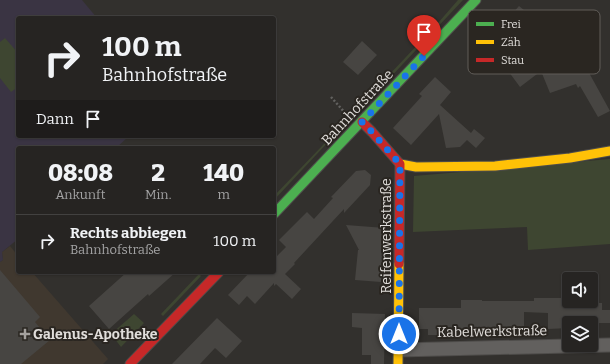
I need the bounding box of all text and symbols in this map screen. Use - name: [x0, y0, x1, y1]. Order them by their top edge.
- legend: [468, 10, 600, 74]
- pin: [407, 15, 441, 56]
- text: Frei: [501, 18, 522, 31]
- icon: arrive: [413, 21, 435, 43]
- text: 100 m: [102, 30, 181, 63]
- icon: right: [36, 32, 88, 84]
- text: Zäh: [501, 36, 521, 49]
- text: Stau: [501, 54, 524, 67]
- text: Bahnhofstraße: [102, 64, 227, 86]
- street label: Bahnhofstraße: [318, 66, 397, 149]
- icon: arrive: [82, 108, 104, 130]
- text: Dann: [36, 110, 74, 128]
- text: 08:08: [48, 159, 113, 187]
- text: 2: [151, 159, 165, 187]
- text: 140: [203, 159, 244, 187]
- street label: Reifenwerkstraße: [378, 178, 395, 294]
- text: Ankunft: [55, 187, 105, 202]
- text: Min.: [145, 187, 171, 202]
- text: m: [217, 187, 230, 202]
- text: Rechts abbiegen: [70, 224, 186, 242]
- icon: right: [36, 230, 58, 252]
- text: 100 m: [213, 232, 256, 250]
- text: Bahnhofstraße: [70, 242, 160, 257]
- map controls: [562, 272, 598, 352]
- button: sound: [562, 272, 598, 308]
- position arrow: [378, 313, 420, 355]
- button: layers: [562, 316, 598, 352]
- street label: Kabelwerkstraße: [437, 322, 547, 341]
- place label: Galenus-Apotheke: [33, 326, 158, 343]
- marker: Galenus-Apotheke: [20, 329, 30, 339]

